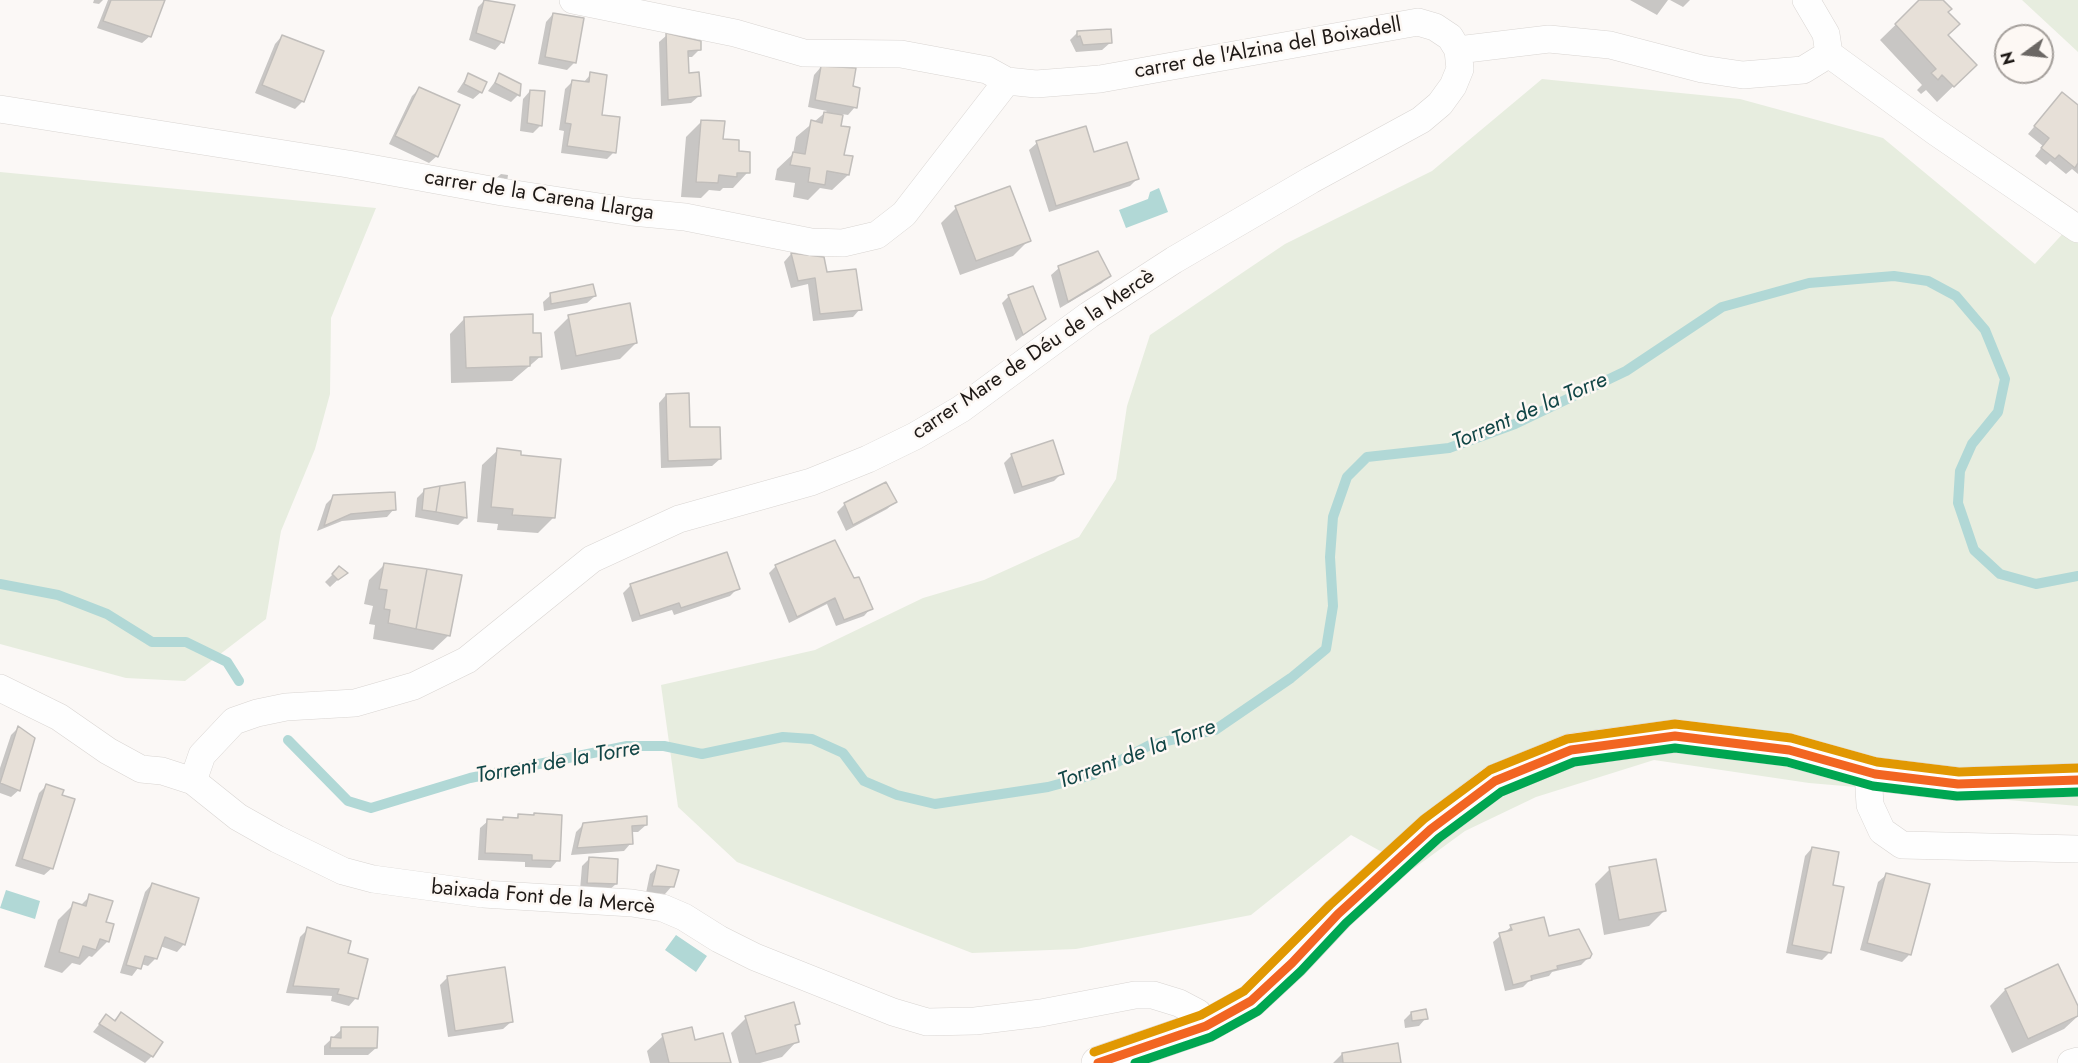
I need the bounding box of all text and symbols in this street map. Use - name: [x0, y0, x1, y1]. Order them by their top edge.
- street label: carrer de l'Alzina del Boixadell: [1133, 13, 1403, 85]
- north arrow: [1994, 24, 2054, 84]
- text: N: [1995, 49, 2021, 67]
- street label: carrer de la Carena Llarga: [423, 165, 655, 227]
- street label: carrer Mare de Déu de la Mercè: [908, 264, 1160, 446]
- water label: Torrent de la Torre: [1449, 367, 1611, 457]
- water label: Torrent de la Torre: [1055, 714, 1219, 796]
- water label: Torrent de la Torre: [474, 736, 642, 790]
- street label: baixada Font de la Mercè: [430, 876, 656, 920]

